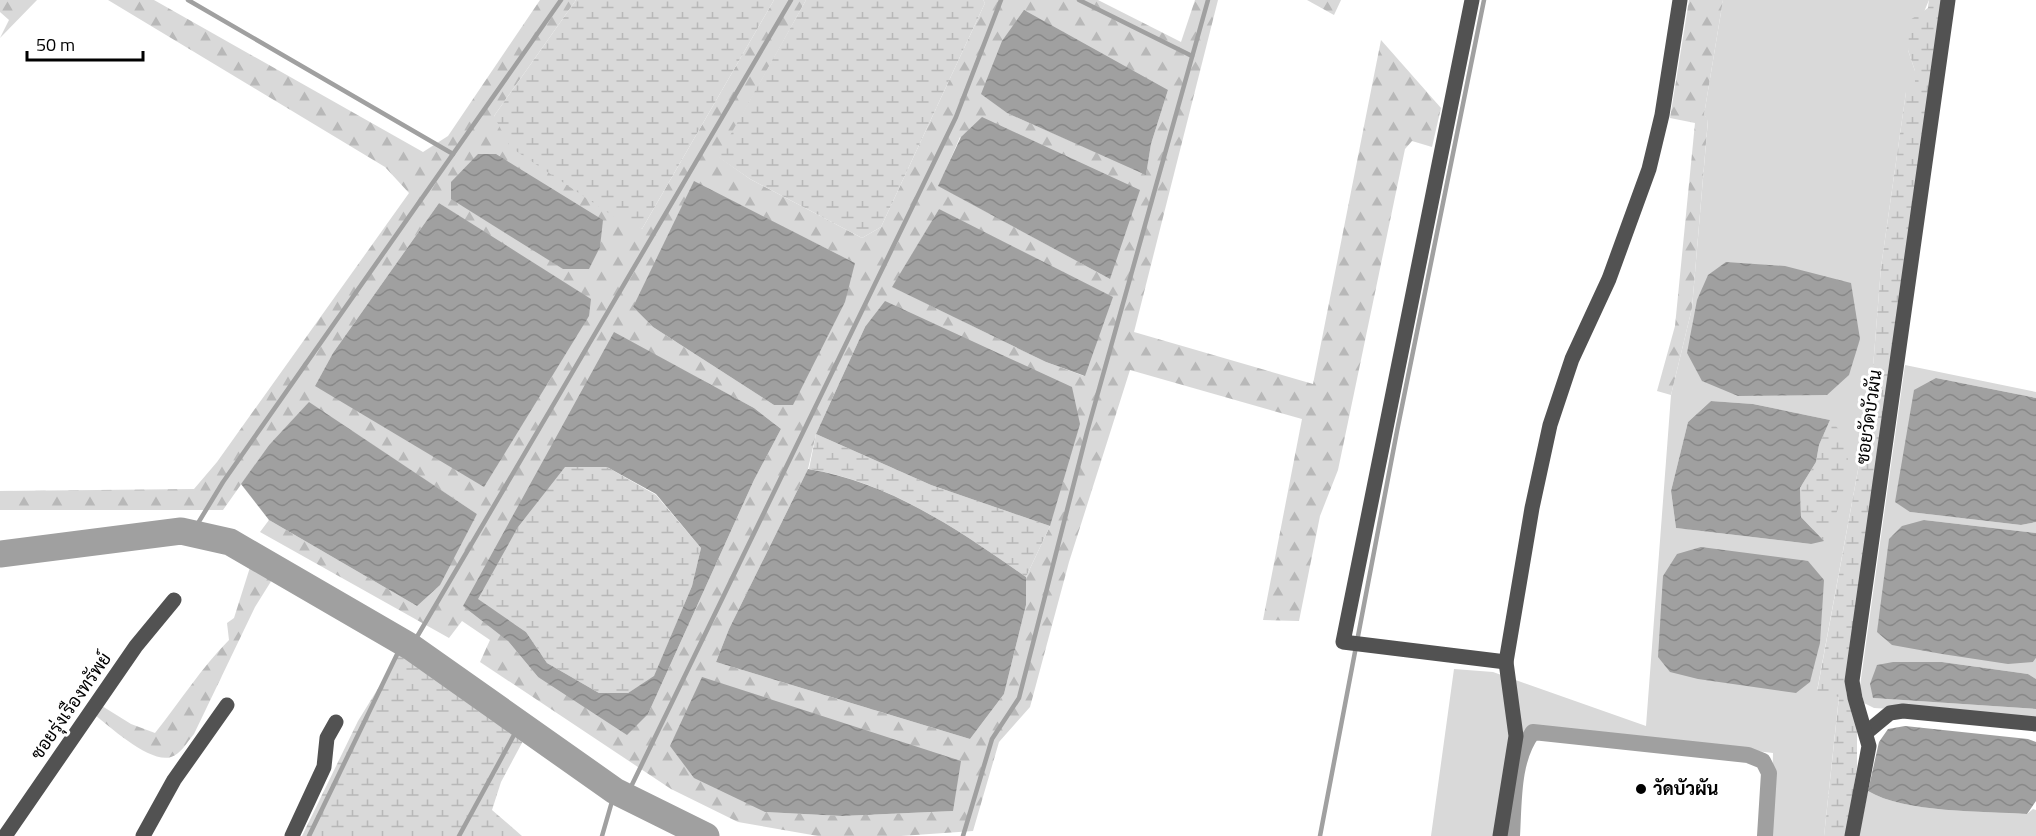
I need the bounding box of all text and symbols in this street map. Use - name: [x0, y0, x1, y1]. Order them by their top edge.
- scale bar: [27, 24, 142, 62]
- text: 50 m: [36, 31, 75, 58]
- street label: ซอยวัดบัวผัน: [1849, 368, 1889, 466]
- street label: ซอยรุ่งเรืองทรัพย์: [23, 646, 118, 765]
- place label: วัดบัวผัน: [1653, 775, 1718, 802]
- marker: วัดบัวผัน: [1634, 782, 1648, 796]

